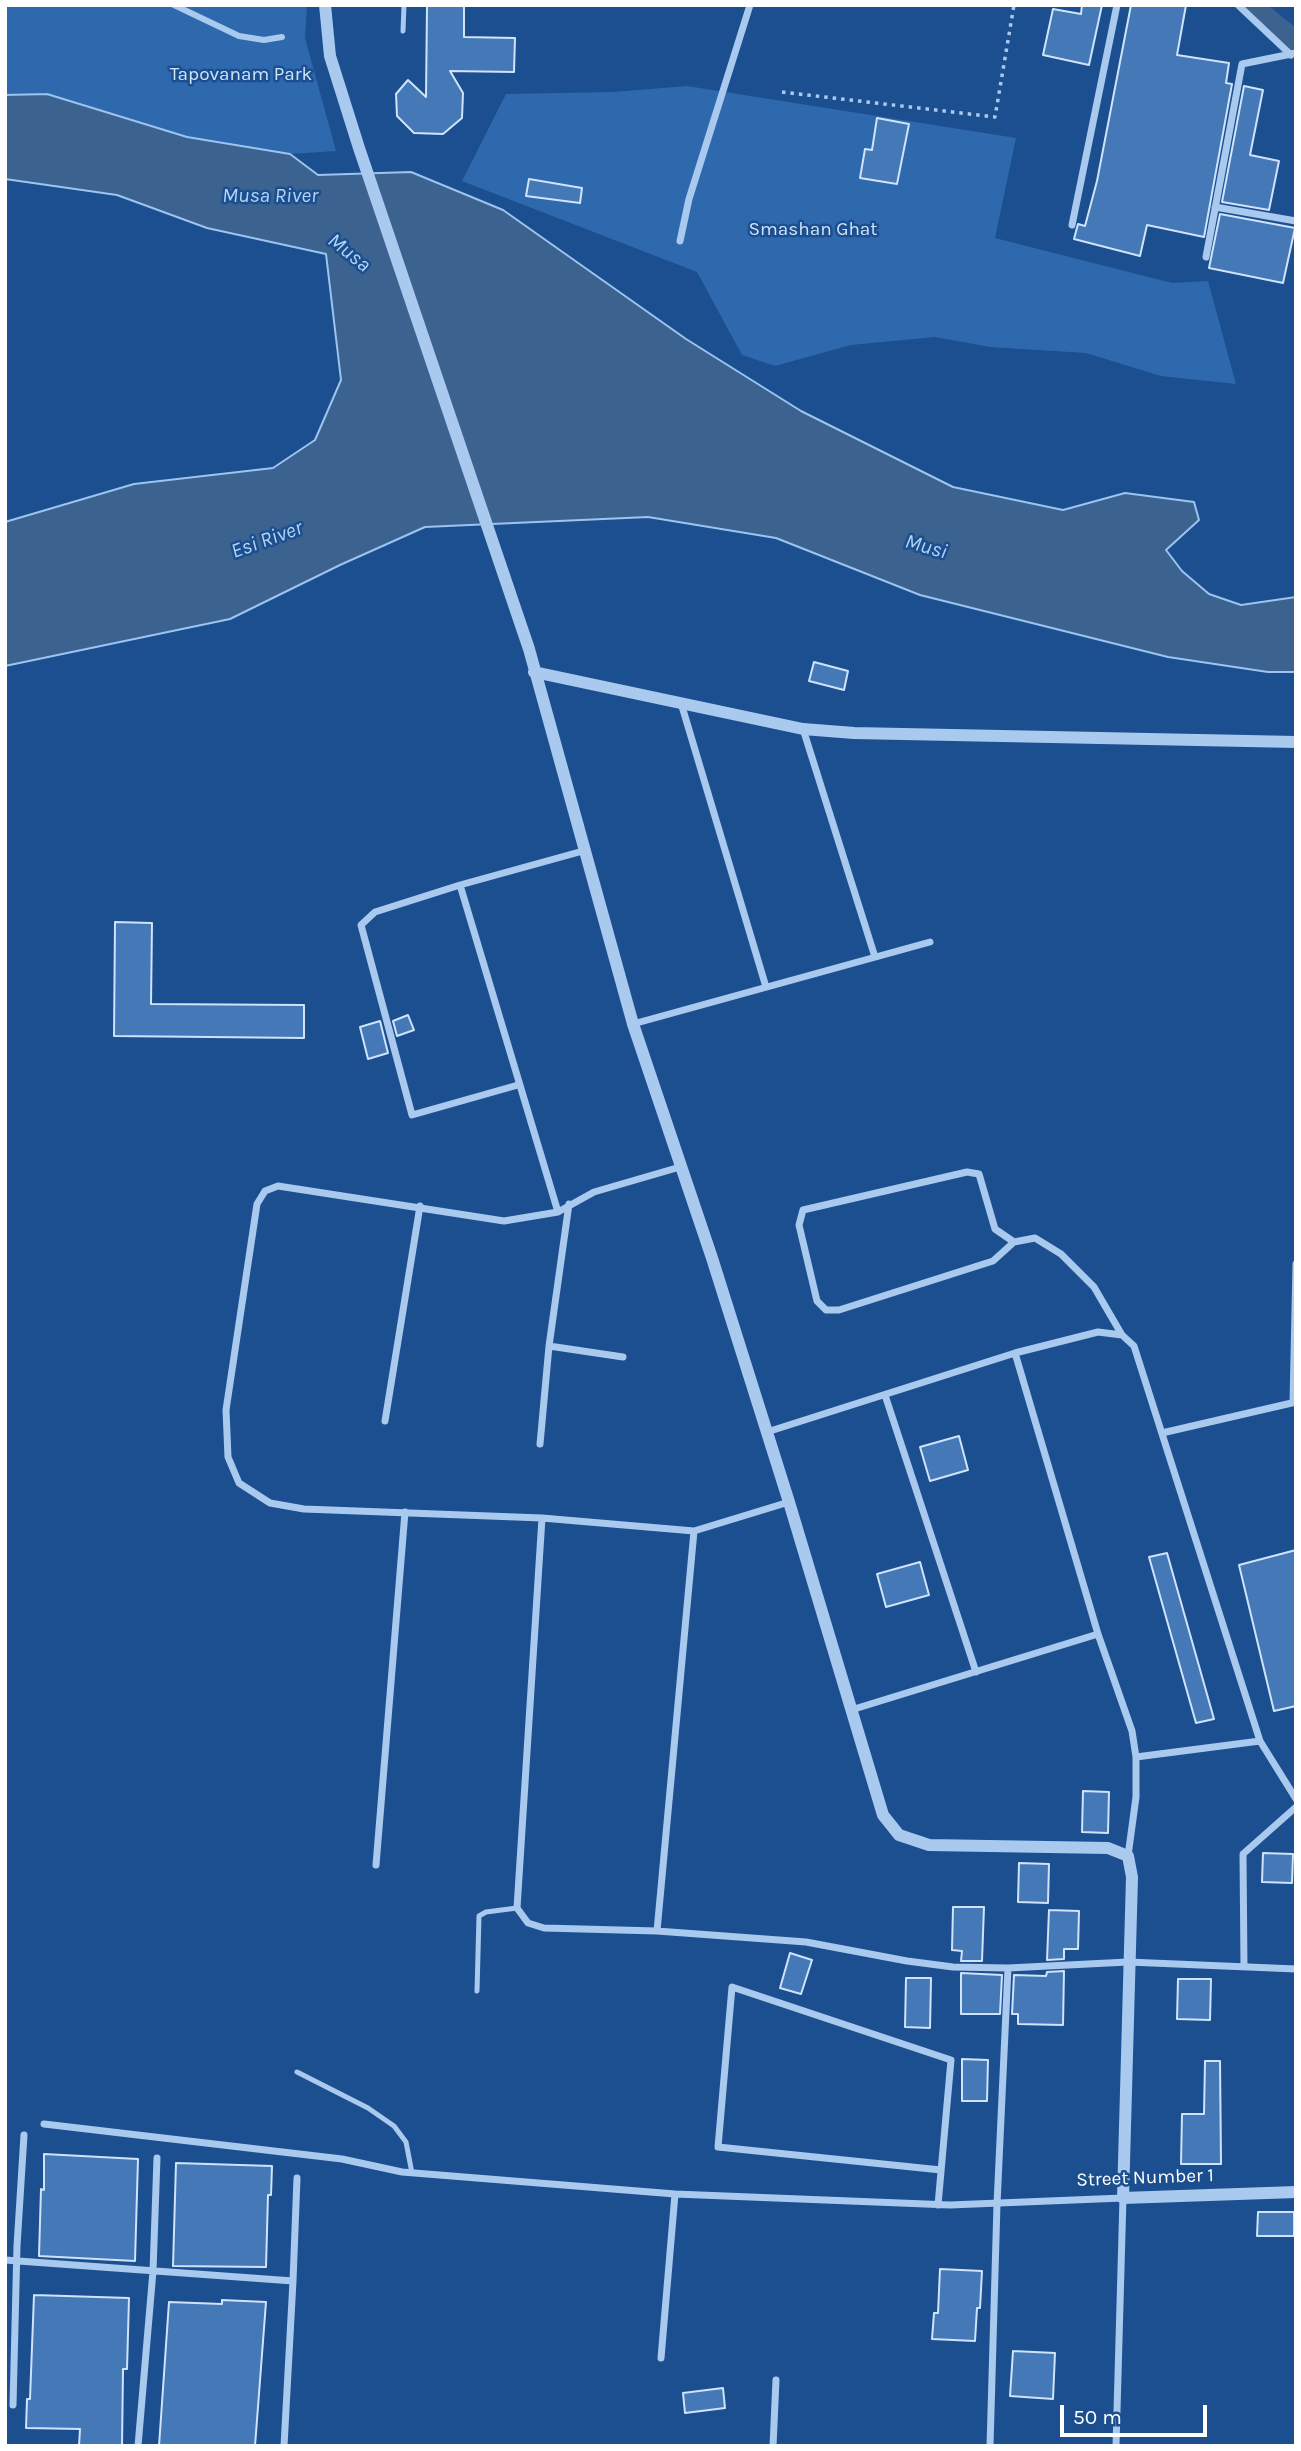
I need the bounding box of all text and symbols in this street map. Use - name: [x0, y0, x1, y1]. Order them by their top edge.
- park label: Tapovanam Park: [170, 64, 312, 86]
- water label: Musa River: [222, 183, 318, 209]
- park label: Smashan Ghat: [749, 219, 877, 241]
- water label: Musa: [322, 228, 376, 278]
- water label: Esi River: [228, 515, 306, 565]
- water label: Musi: [902, 529, 950, 565]
- street label: Street Number 1: [1076, 2164, 1214, 2192]
- scale bar: [1063, 2392, 1210, 2436]
- text: 50 m: [1073, 2405, 1122, 2429]

